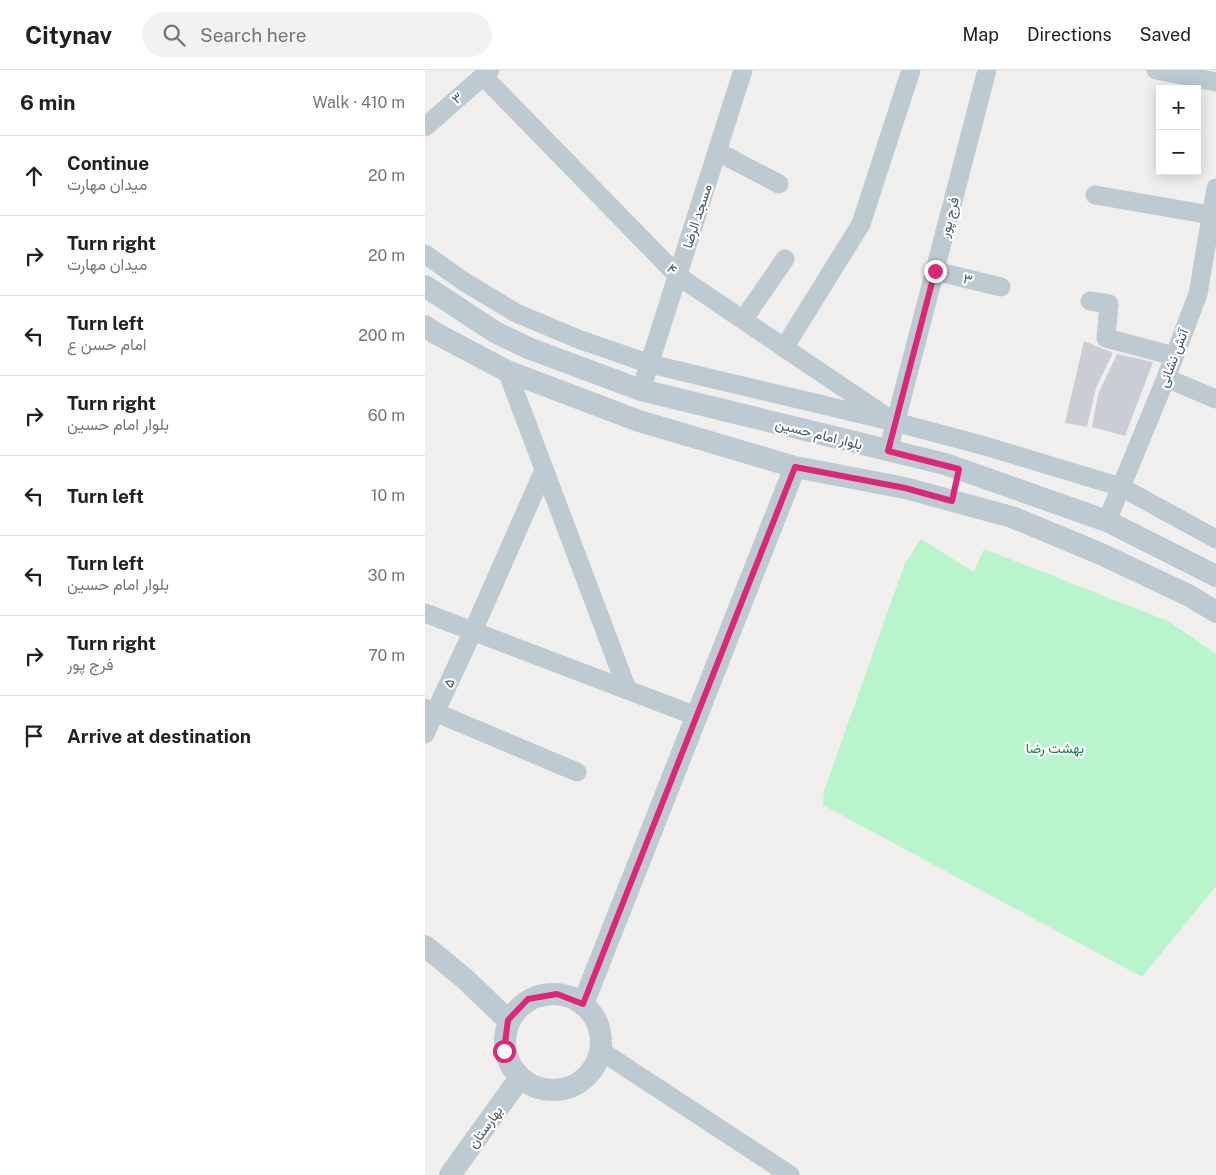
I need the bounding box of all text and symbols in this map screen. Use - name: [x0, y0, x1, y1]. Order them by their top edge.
- search box: [142, 12, 492, 57]
- text: Citynav: [25, 21, 112, 49]
- icon: search: [160, 21, 188, 49]
- text: Search here: [200, 24, 307, 46]
- text: Map: [962, 24, 999, 45]
- text: Directions: [1027, 24, 1112, 45]
- text: Saved: [1140, 24, 1191, 45]
- map controls: [1156, 85, 1201, 175]
- button: +: [1156, 85, 1201, 130]
- street label: ۳: [448, 89, 466, 107]
- text: 6 min: [20, 90, 76, 115]
- text: Walk · 410 m: [312, 93, 405, 112]
- button: −: [1156, 130, 1201, 175]
- text: Continue: [67, 152, 149, 174]
- icon: ahead: [20, 162, 48, 190]
- text: 20 m: [368, 166, 405, 185]
- text: میدان مهارت: [67, 175, 147, 194]
- street label: مسجد الرضا: [679, 182, 716, 250]
- street label: فرج پور: [936, 195, 965, 240]
- text: Turn right: [67, 232, 156, 254]
- icon: right: [20, 242, 48, 270]
- text: 20 m: [368, 246, 405, 265]
- text: میدان مهارت: [67, 255, 147, 274]
- street label: ۴: [664, 260, 680, 278]
- route end: [924, 260, 947, 283]
- street label: ۳: [962, 270, 974, 288]
- text: Turn left: [67, 312, 144, 334]
- icon: left: [20, 322, 48, 350]
- street label: آتش نشانی: [1155, 325, 1193, 390]
- text: 200 m: [358, 326, 405, 345]
- text: امام حسن ع: [67, 335, 146, 354]
- text: Turn right: [67, 392, 156, 414]
- icon: right: [20, 402, 48, 430]
- text: 60 m: [368, 406, 405, 425]
- text: بلوار امام حسین: [67, 415, 169, 434]
- street label: بلوار امام حسین: [774, 415, 864, 454]
- icon: left: [20, 482, 48, 510]
- text: Turn left: [67, 485, 144, 507]
- text: 10 m: [371, 486, 405, 505]
- text: Turn left: [67, 552, 144, 574]
- icon: left: [20, 562, 48, 590]
- text: 30 m: [368, 566, 405, 585]
- text: بلوار امام حسین: [67, 575, 169, 594]
- text: Turn right: [67, 632, 156, 654]
- icon: right: [20, 642, 48, 670]
- text: 70 m: [368, 646, 405, 665]
- text: فرج پور: [67, 655, 114, 674]
- street label: ۵: [440, 676, 458, 690]
- icon: arrive: [20, 722, 48, 750]
- text: Arrive at destination: [67, 725, 251, 747]
- park label: بهشت رضا: [1026, 740, 1084, 757]
- route start: [493, 1040, 516, 1063]
- street label: بهارستان: [464, 1103, 506, 1152]

